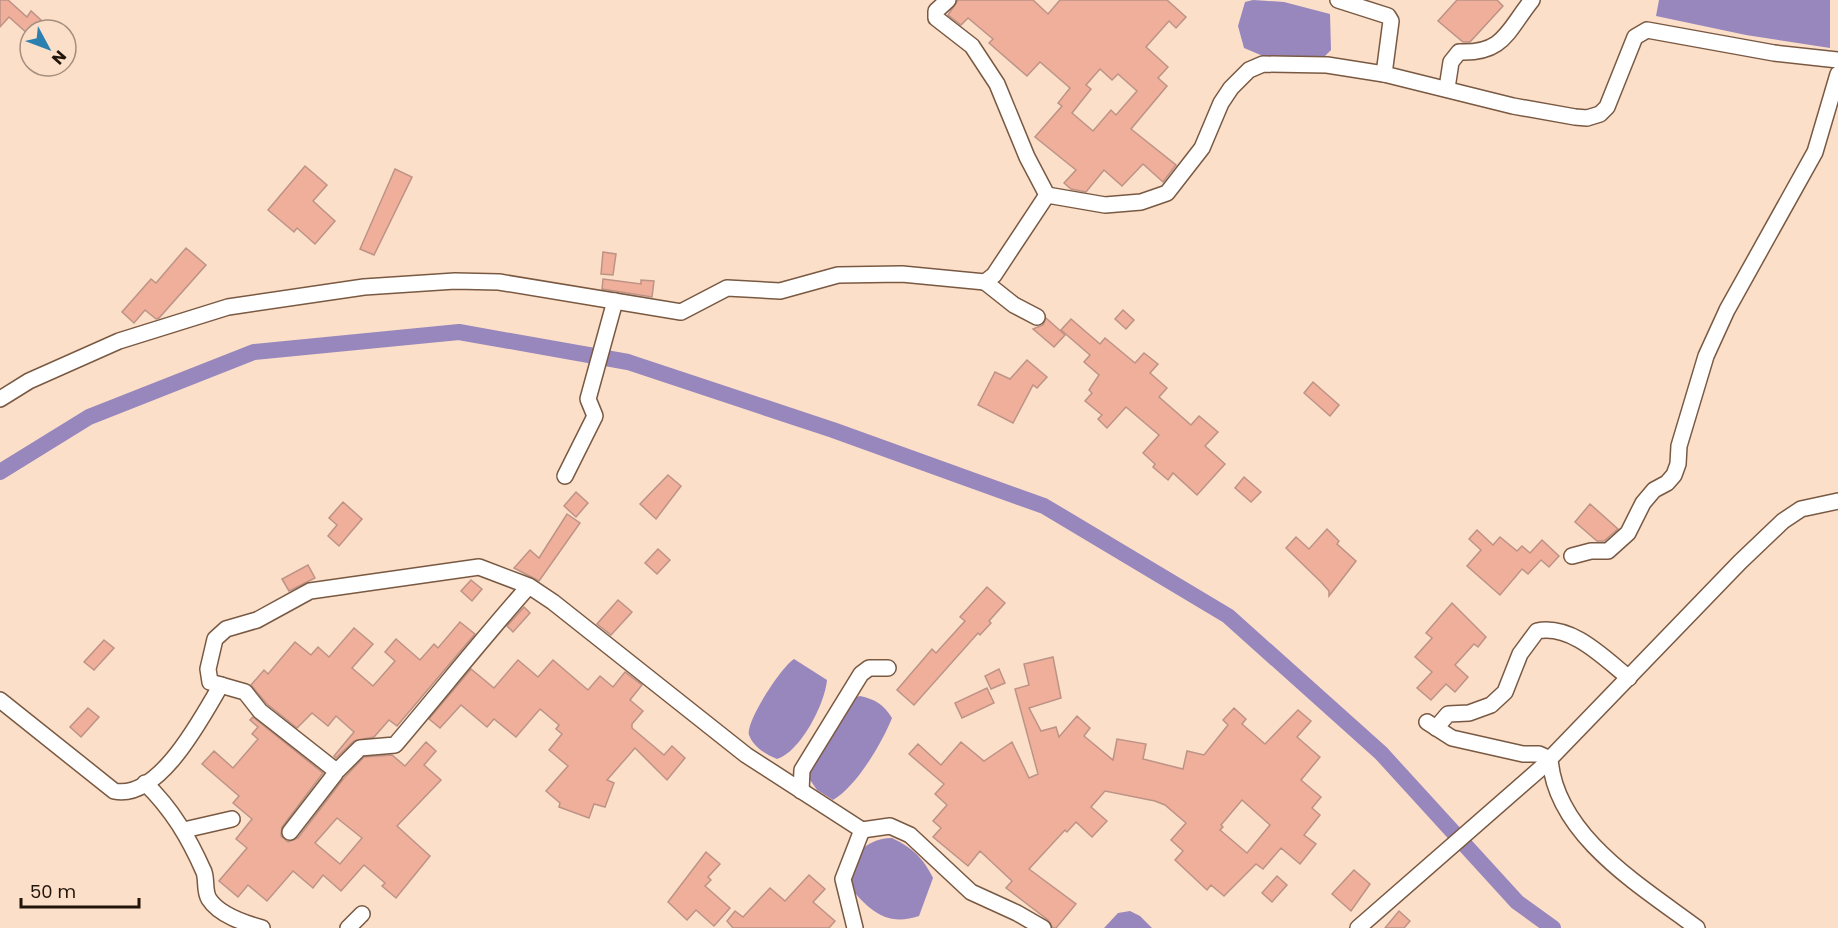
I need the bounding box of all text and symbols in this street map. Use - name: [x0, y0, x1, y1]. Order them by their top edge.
- north arrow: [18, 18, 78, 78]
- text: N: [46, 45, 72, 70]
- scale bar: [21, 871, 140, 909]
- text: 50 m: [30, 879, 76, 904]

